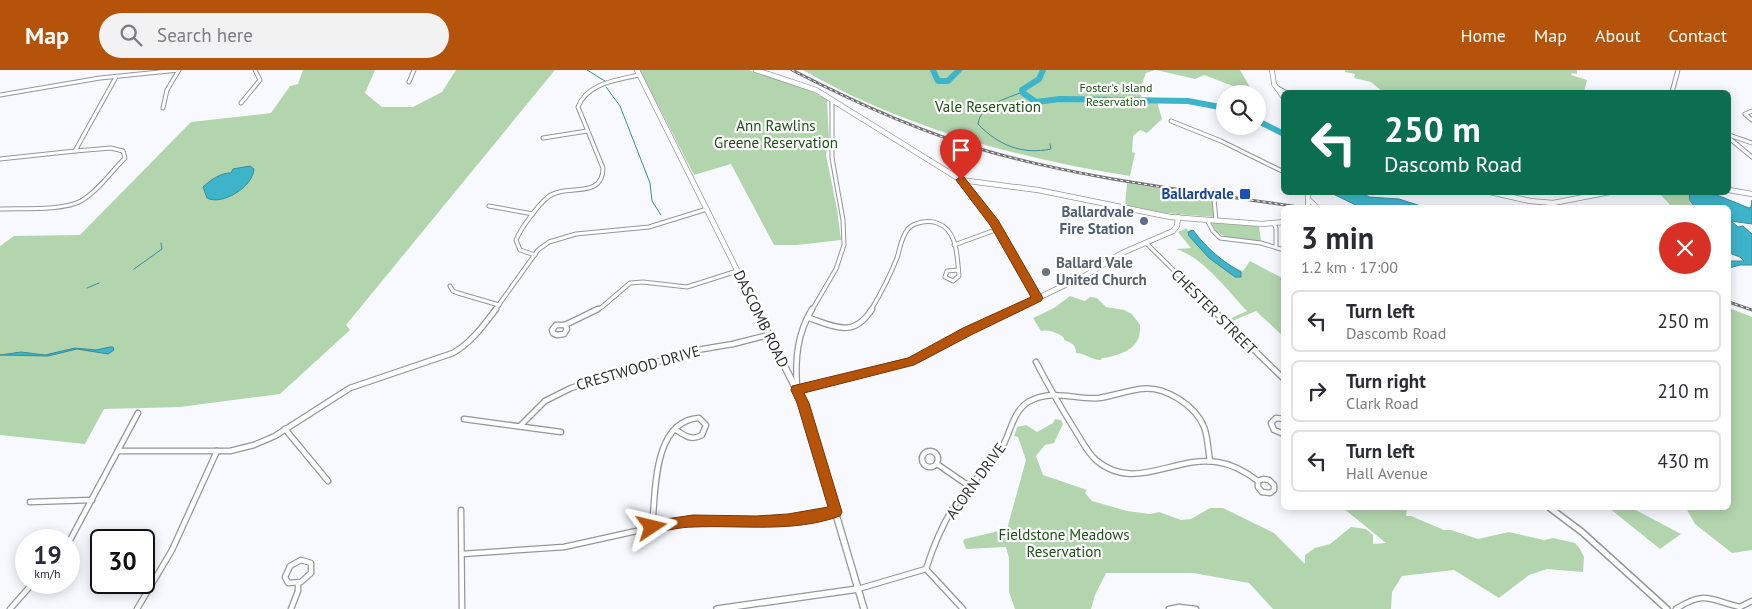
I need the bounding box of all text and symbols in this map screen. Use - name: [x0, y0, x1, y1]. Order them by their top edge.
- search box: [99, 13, 449, 58]
- text: Map: [25, 20, 69, 51]
- icon: search: [117, 21, 145, 49]
- text: Search here: [157, 23, 253, 47]
- text: Home: [1460, 24, 1506, 47]
- text: Map: [1534, 24, 1567, 47]
- text: About: [1595, 24, 1641, 47]
- text: Contact: [1669, 24, 1727, 47]
- park label: Foster's Island Reservation: [1080, 80, 1152, 109]
- map controls: [1216, 85, 1266, 135]
- button: search: [1216, 85, 1266, 135]
- park label: Vale Reservation: [934, 97, 1041, 116]
- text: 250 m: [1384, 106, 1481, 152]
- icon: left: [1301, 110, 1366, 175]
- park label: Ann Rawlins Greene Reservation: [714, 116, 838, 152]
- pin: [940, 129, 982, 180]
- icon: arrive: [947, 136, 975, 164]
- text: Dascomb Road: [1384, 150, 1522, 178]
- place label: Ballardvale: [1161, 184, 1234, 203]
- marker: Ballardvale: [1238, 187, 1252, 201]
- place label: Ballardvale Fire Station: [1060, 202, 1134, 238]
- marker: Ballardvale Fire Station: [1138, 215, 1150, 227]
- text: 3 min: [1301, 218, 1374, 257]
- button: close: [1659, 222, 1711, 274]
- place label: Ballard Vale United Church: [1056, 253, 1147, 289]
- text: 1.2 km · 17:00: [1301, 257, 1398, 277]
- street label: CHESTER STREET: [1167, 265, 1262, 359]
- marker: Ballard Vale United Church: [1040, 266, 1052, 278]
- street label: DASCOMB ROAD: [730, 267, 793, 371]
- text: Turn left: [1346, 299, 1415, 323]
- icon: left: [1303, 307, 1331, 335]
- text: 250 m: [1657, 309, 1709, 333]
- text: Dascomb Road: [1346, 323, 1446, 343]
- street label: CRESTWOOD DRIVE: [574, 341, 702, 394]
- text: Turn right: [1346, 369, 1426, 393]
- icon: right: [1303, 377, 1331, 405]
- text: 210 m: [1657, 379, 1709, 403]
- text: Clark Road: [1346, 393, 1419, 413]
- street label: ACORN DRIVE: [942, 439, 1010, 523]
- text: Turn left: [1346, 439, 1415, 463]
- icon: left: [1303, 447, 1331, 475]
- text: 430 m: [1657, 449, 1709, 473]
- text: Hall Avenue: [1346, 463, 1428, 483]
- position arrow: [625, 500, 677, 552]
- park label: Fieldstone Meadows Reservation: [998, 525, 1130, 561]
- speed limit sign: 30: [90, 529, 155, 594]
- text: 19: [33, 539, 62, 571]
- text: km/h: [34, 566, 61, 581]

